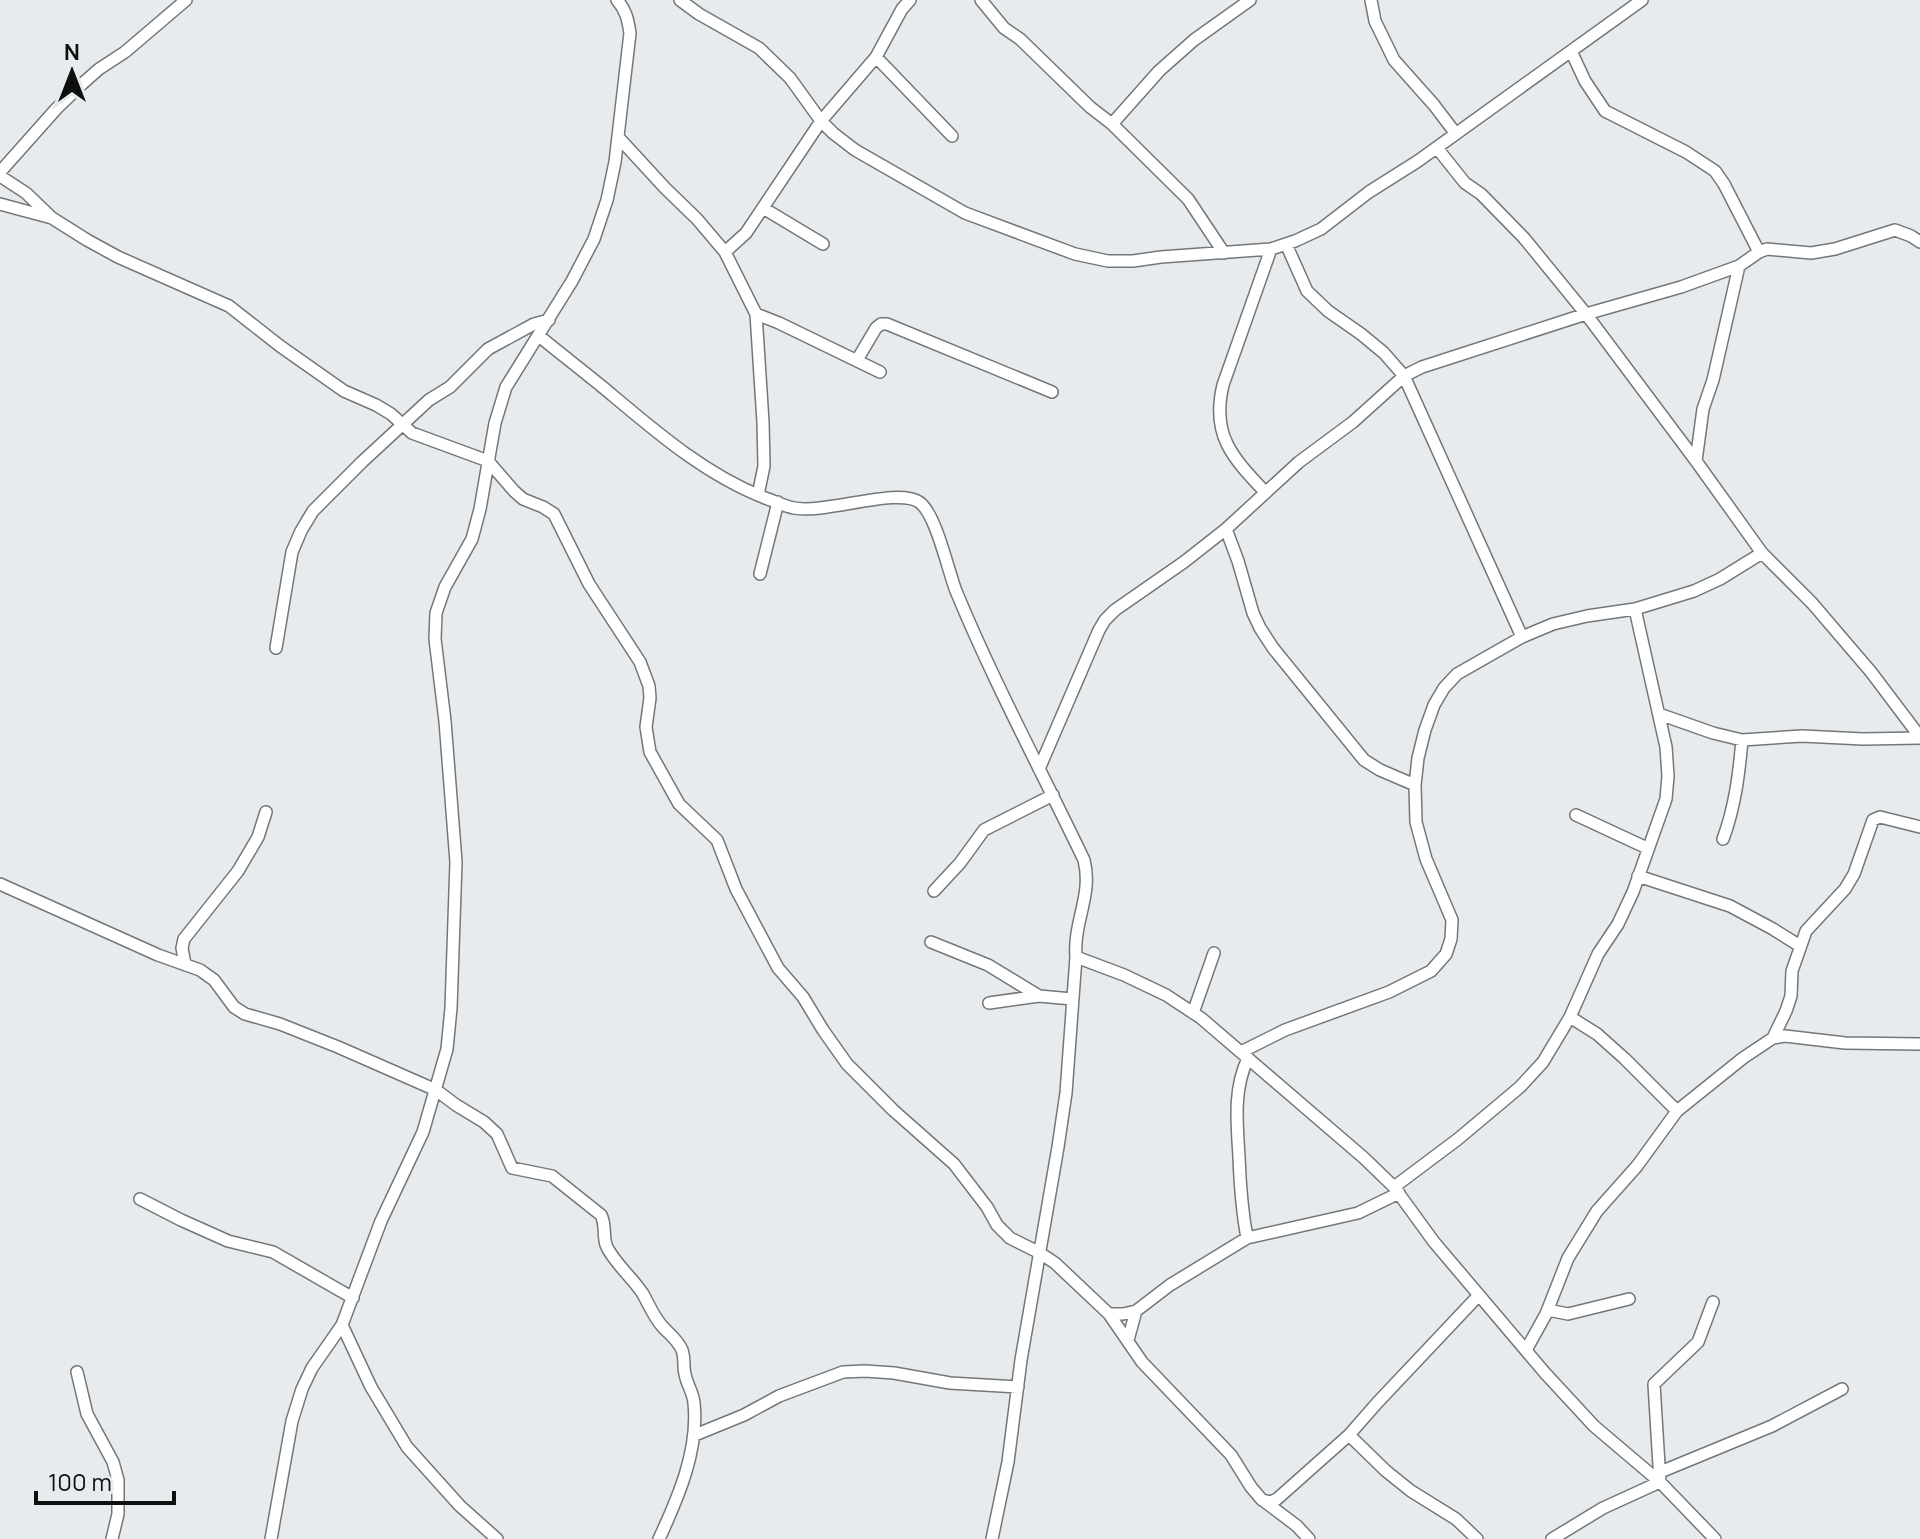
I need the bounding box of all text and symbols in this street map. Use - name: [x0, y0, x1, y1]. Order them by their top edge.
- north arrow: [32, 32, 112, 112]
- text: N: [64, 37, 80, 67]
- scale bar: [36, 1455, 174, 1505]
- text: 100 m: [48, 1465, 112, 1498]

